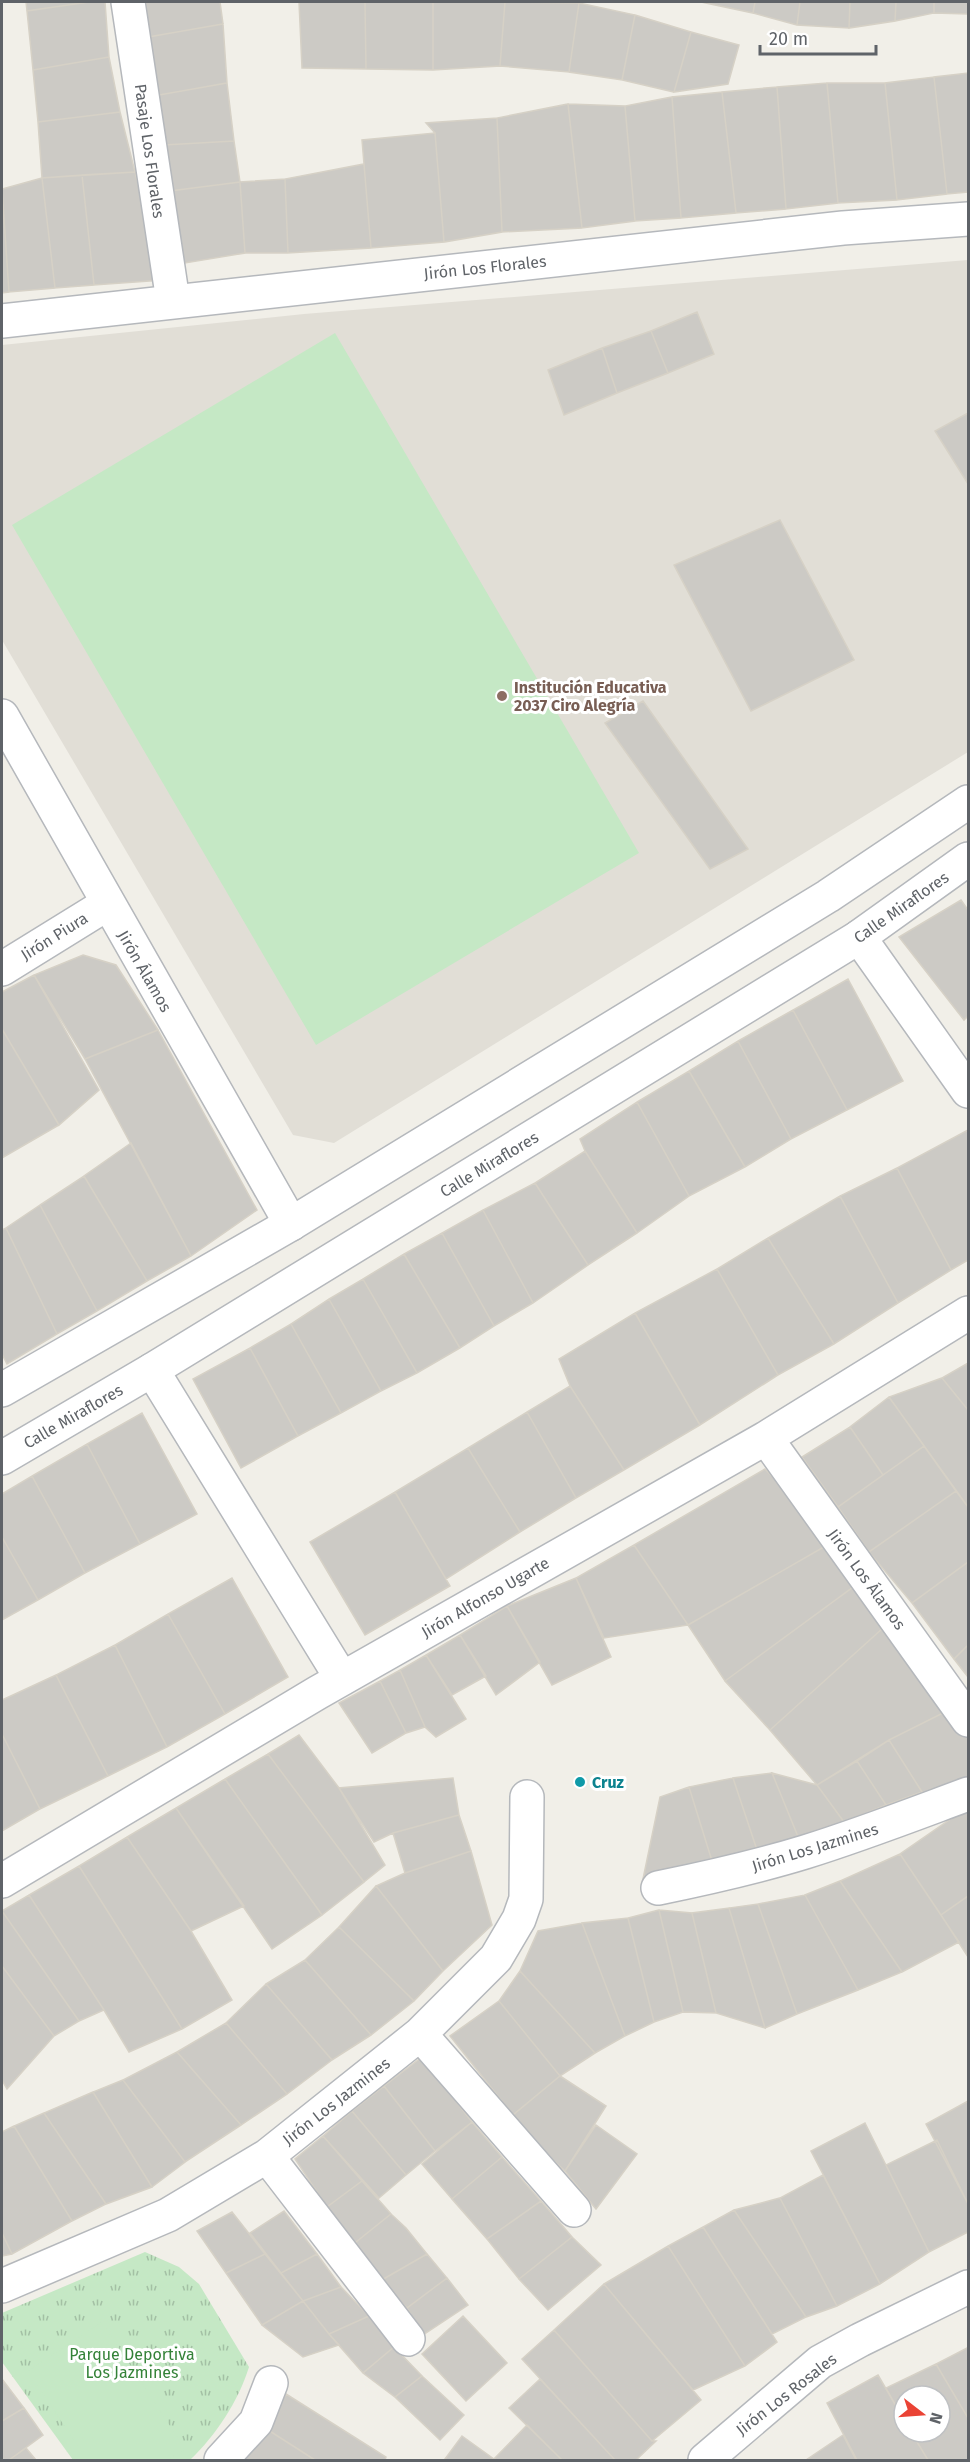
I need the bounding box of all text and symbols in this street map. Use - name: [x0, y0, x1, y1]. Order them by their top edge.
- scale bar: [760, 18, 876, 56]
- text: 20 m: [769, 28, 808, 50]
- street label: Pasaje Los Florales: [131, 83, 168, 219]
- street label: Jirón Los Florales: [423, 252, 547, 283]
- place label: Institución Educativa 2037 Ciro Alegría: [514, 678, 667, 715]
- marker: Institución Educativa 2037 Ciro Alegría: [495, 689, 509, 703]
- street label: Calle Miraflores: [850, 868, 952, 947]
- street label: Jirón Piura: [17, 908, 91, 964]
- street label: Jirón Álamos: [114, 927, 176, 1015]
- street label: Calle Miraflores: [437, 1128, 542, 1201]
- street label: Calle Miraflores: [20, 1380, 126, 1453]
- street label: Jirón Los Álamos: [824, 1525, 910, 1633]
- street label: Jirón Alfonso Ugarte: [418, 1553, 553, 1642]
- place label: Cruz: [592, 1773, 625, 1792]
- marker: Cruz: [573, 1775, 587, 1789]
- street label: Jirón Los Jazmines: [750, 1819, 881, 1876]
- street label: Jirón Los Jazmines: [279, 2054, 394, 2149]
- park label: Parque Deportiva Los Jazmines: [69, 2345, 195, 2382]
- street label: Jirón Los Rosales: [732, 2349, 840, 2439]
- north arrow: [892, 2384, 952, 2444]
- text: N: [925, 2410, 947, 2426]

